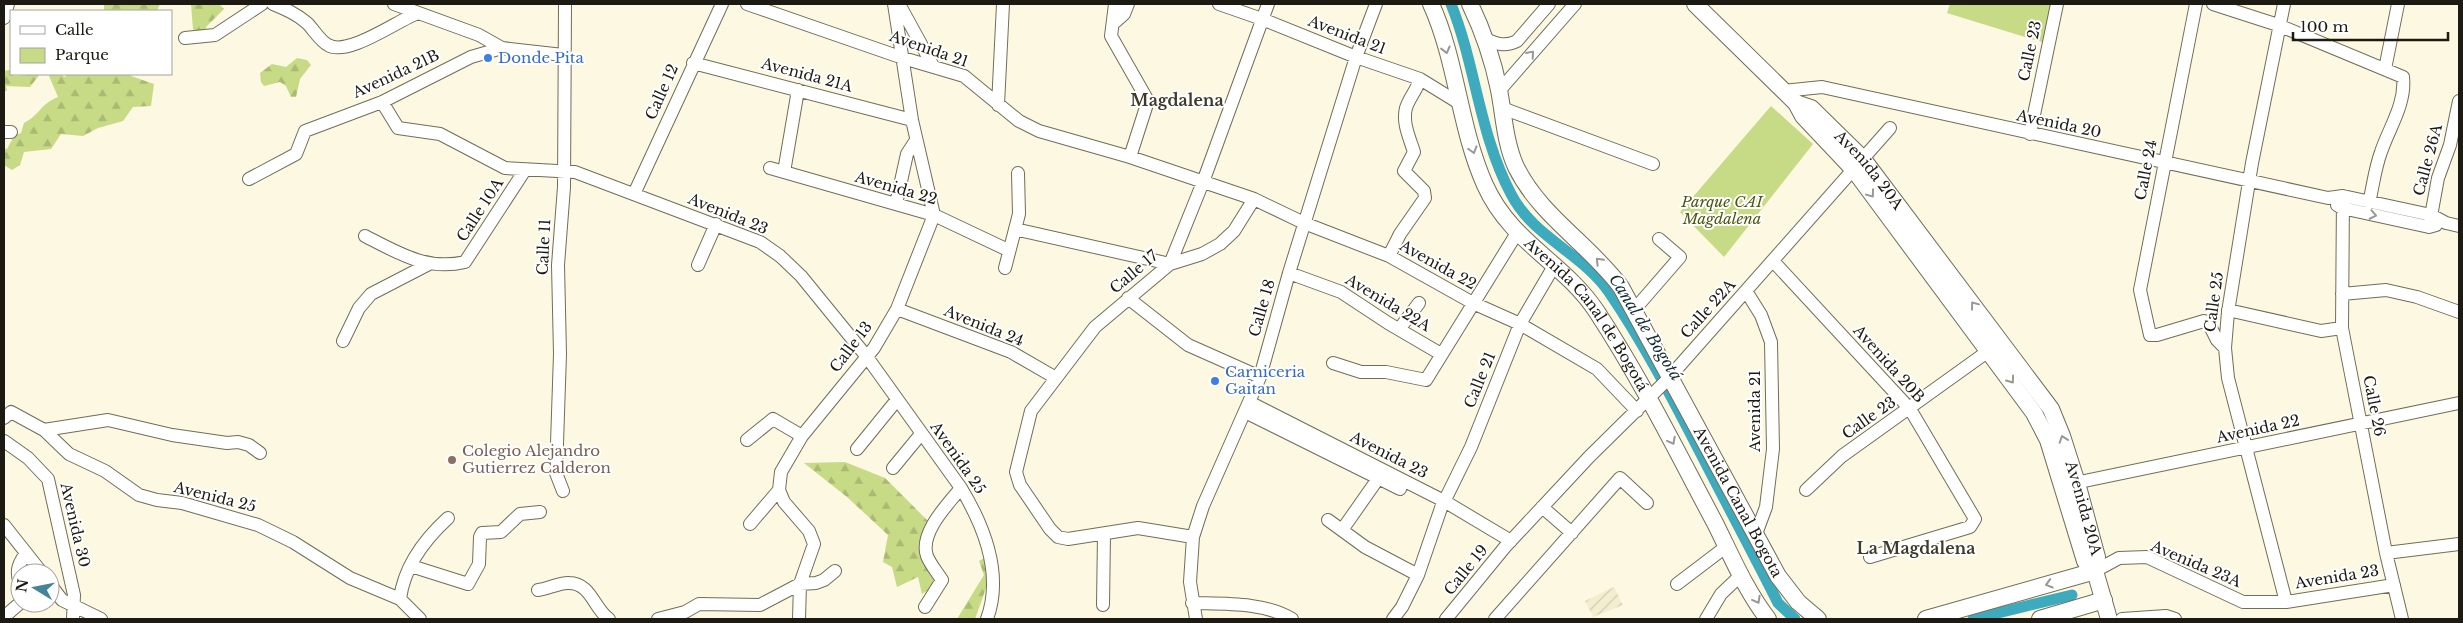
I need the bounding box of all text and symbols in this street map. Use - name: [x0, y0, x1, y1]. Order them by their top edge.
- legend: [10, 10, 172, 75]
- scale bar: [2293, 10, 2448, 42]
- street label: Avenida 21: [1305, 11, 1389, 58]
- text: 100 m: [2300, 17, 2349, 36]
- street label: Calle 23: [2014, 19, 2045, 83]
- text: Calle: [55, 20, 94, 39]
- street label: Avenida 21: [886, 26, 971, 71]
- text: Parque: [55, 45, 109, 64]
- street label: Avenida 21B: [348, 45, 442, 102]
- one-way arrow: [1440, 45, 1451, 54]
- place label: Donde Pita: [498, 48, 585, 67]
- one-way arrow: [1525, 51, 1534, 60]
- marker: Donde Pita: [482, 52, 494, 64]
- street label: Avenida 21A: [758, 53, 855, 96]
- street label: Calle 12: [641, 61, 682, 123]
- district label: Magdalena: [1130, 90, 1224, 110]
- street label: Avenida 20: [2014, 105, 2103, 142]
- street label: Calle 26A: [2409, 122, 2446, 198]
- street label: Avenida 20A: [1830, 126, 1908, 214]
- street label: Calle 24: [2130, 138, 2161, 202]
- one-way arrow: [1467, 145, 1478, 154]
- street label: Avenida 22: [852, 166, 939, 208]
- street label: Calle 10A: [452, 174, 507, 245]
- street label: Avenida 23: [684, 188, 771, 238]
- one-way arrow: [1866, 188, 1874, 197]
- park label: Parque CAI Magdalena: [1680, 192, 1764, 228]
- one-way arrow: [2368, 209, 2377, 220]
- street label: Calle 11: [533, 218, 554, 276]
- street label: Avenida 22: [1396, 235, 1480, 293]
- street label: Avenida Canal de Bogotá: [1518, 236, 1650, 398]
- street label: Calle 17: [1106, 246, 1162, 297]
- one-way arrow: [1596, 258, 1605, 267]
- street label: Avenida 22A: [1341, 269, 1435, 336]
- water label: Canal de Bogotá: [1605, 270, 1687, 384]
- street label: Calle 25: [2200, 271, 2227, 333]
- street label: Calle 22A: [1676, 275, 1739, 342]
- street label: Calle 18: [1244, 277, 1279, 339]
- street label: Avenida 24: [941, 301, 1027, 350]
- one-way arrow: [1971, 302, 1979, 311]
- street label: Calle 13: [825, 317, 876, 376]
- street label: Avenida 20B: [1849, 320, 1929, 406]
- street label: Calle 21: [1460, 349, 1499, 411]
- place label: Carniceria Gaitan: [1225, 362, 1306, 398]
- street label: Avenida 21: [1745, 370, 1764, 453]
- one-way arrow: [2005, 374, 2014, 384]
- street label: Calle 26: [2359, 374, 2390, 438]
- marker: Carniceria Gaitan: [1209, 375, 1221, 387]
- street label: Calle 23: [1838, 392, 1899, 443]
- street label: Avenida 22: [2214, 410, 2301, 447]
- street label: Avenida 25: [926, 417, 990, 498]
- street label: Avenida Canal Bogota: [1689, 422, 1787, 581]
- street label: Avenida 23: [1346, 426, 1431, 482]
- one-way arrow: [1666, 436, 1676, 445]
- one-way arrow: [2059, 436, 2069, 444]
- place label: Colegio Alejandro Gutierrez Calderon: [462, 441, 611, 477]
- marker: Colegio Alejandro Gutierrez Calderon: [446, 454, 458, 466]
- street label: Avenida 20A: [2061, 457, 2106, 558]
- street label: Avenida 25: [171, 477, 258, 516]
- street label: Avenida 30: [56, 480, 94, 569]
- street label: Avenida 23A: [2147, 536, 2245, 591]
- district label: La Magdalena: [1857, 538, 1975, 558]
- street label: Calle 19: [1440, 541, 1492, 599]
- street label: Avenida 23: [2293, 561, 2380, 593]
- north arrow: [10, 563, 60, 613]
- text: N: [12, 578, 32, 594]
- one-way arrow: [2044, 578, 2053, 589]
- one-way arrow: [1750, 595, 1760, 604]

